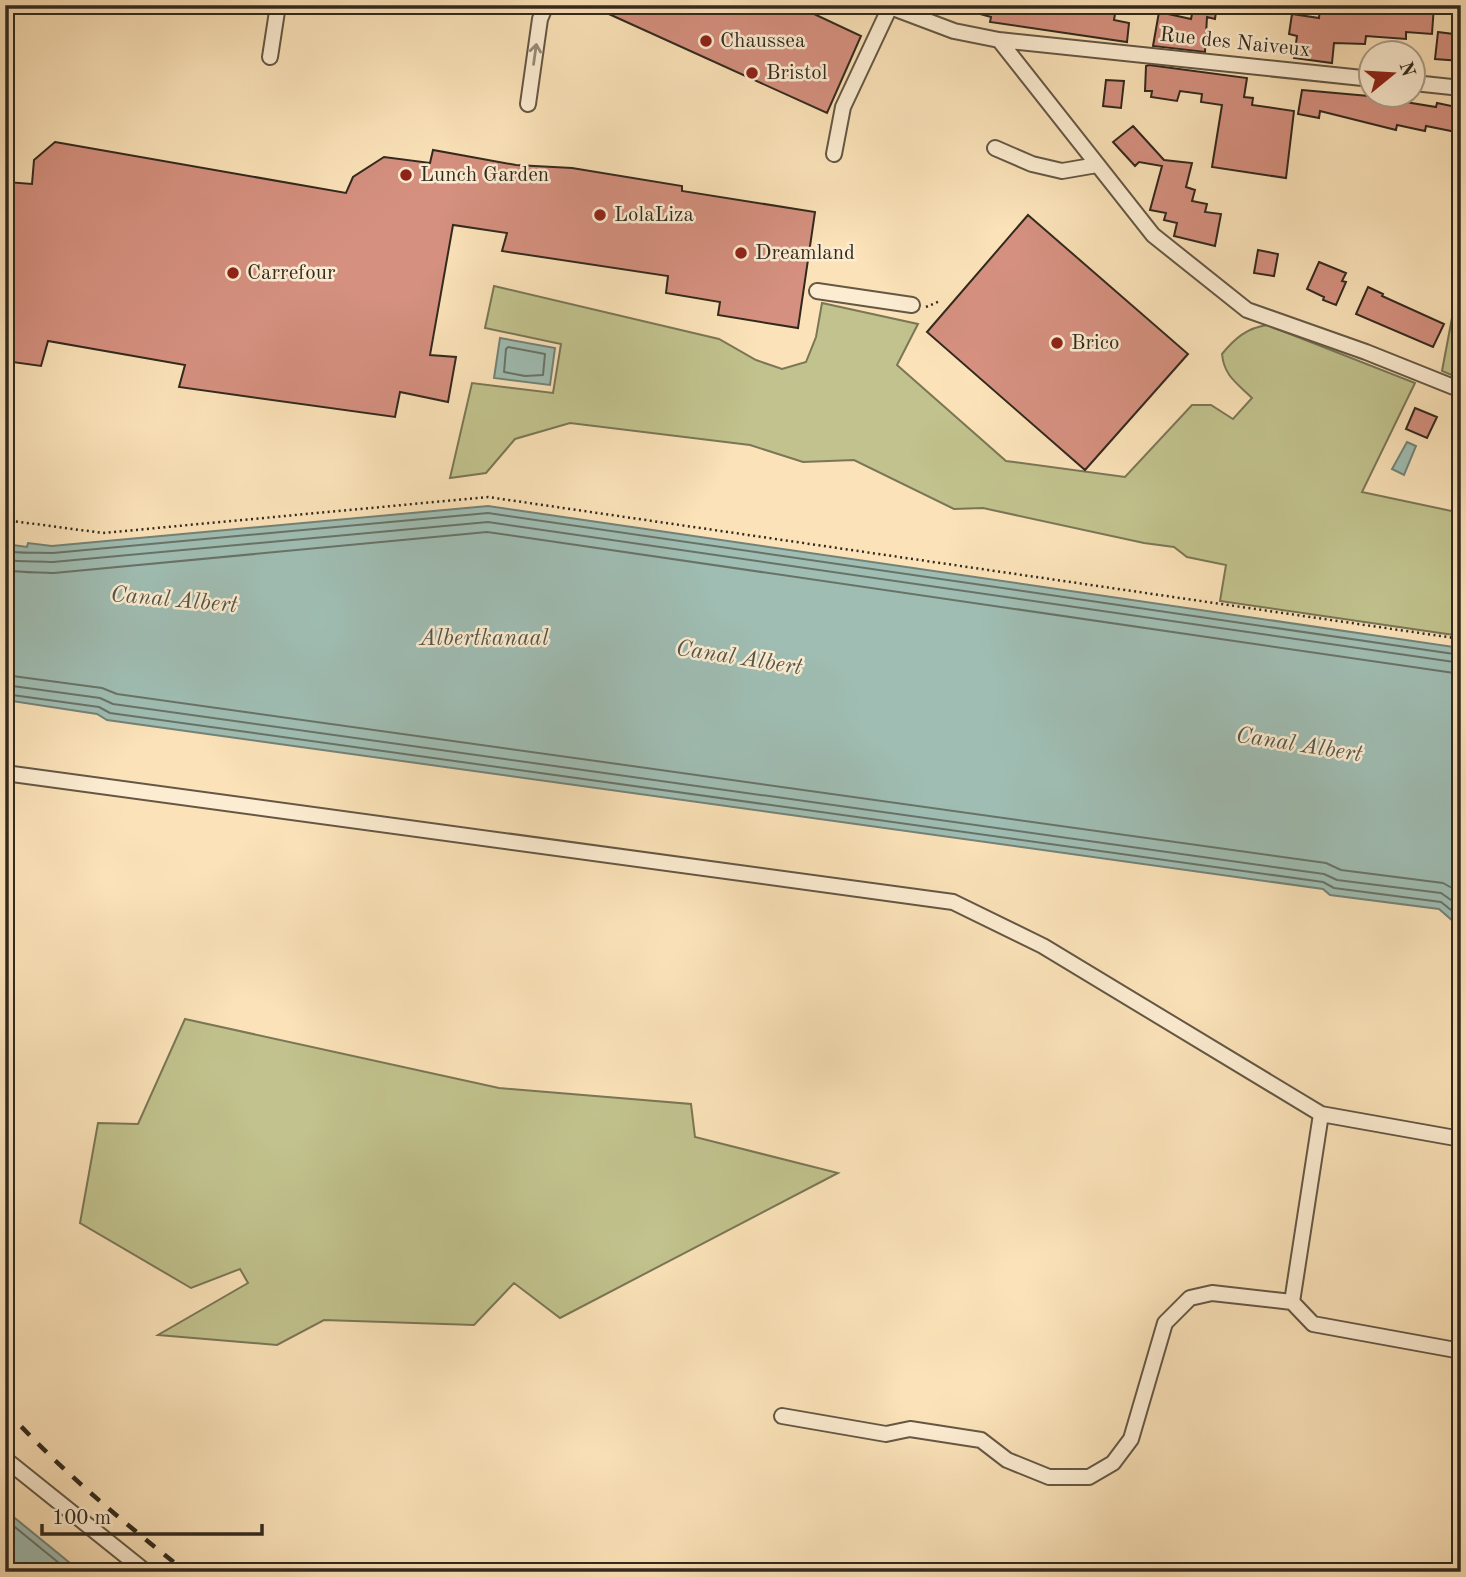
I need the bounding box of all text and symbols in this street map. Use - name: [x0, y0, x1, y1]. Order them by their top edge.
- street label: Rue des Naiveux: [1159, 25, 1312, 61]
- place label: Chaussea: [720, 31, 805, 52]
- marker: Chaussea: [698, 33, 714, 49]
- north arrow: [1358, 38, 1428, 108]
- one-way arrow: [528, 43, 541, 66]
- text: N: [1395, 60, 1417, 80]
- place label: Bristol: [766, 63, 828, 84]
- marker: Bristol: [744, 65, 760, 81]
- place label: Lunch Garden: [420, 165, 549, 186]
- marker: Lunch Garden: [398, 167, 414, 183]
- place label: LolaLiza: [614, 205, 694, 226]
- marker: LolaLiza: [592, 207, 608, 223]
- place label: Dreamland: [755, 243, 855, 264]
- marker: Dreamland: [733, 245, 749, 261]
- place label: Carrefour: [247, 263, 336, 284]
- marker: Carrefour: [225, 265, 241, 281]
- place label: Brico: [1071, 333, 1119, 354]
- marker: Brico: [1049, 335, 1065, 351]
- water label: Canal Albert: [110, 583, 239, 617]
- water label: Albertkanaal: [417, 627, 549, 650]
- water label: Canal Albert: [674, 637, 804, 679]
- water label: Canal Albert: [1234, 724, 1364, 766]
- scale bar: [42, 1493, 262, 1537]
- text: 100 m: [52, 1508, 111, 1529]

